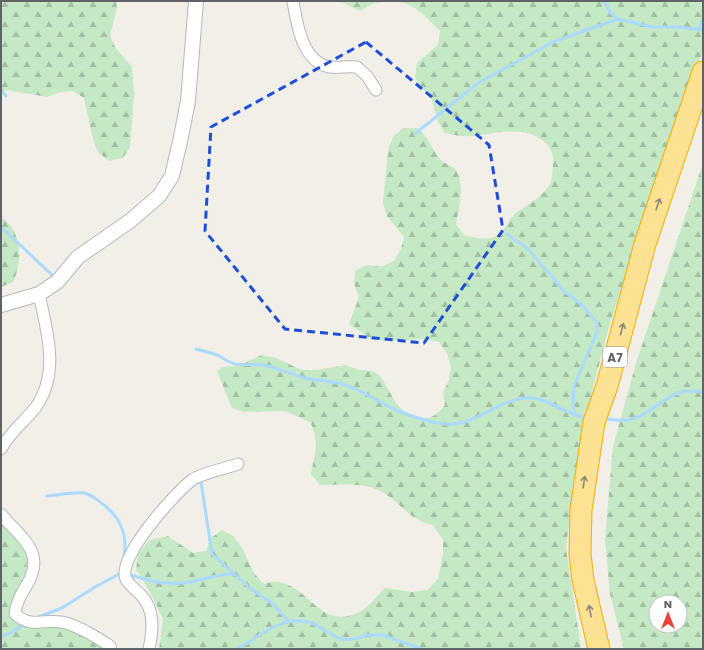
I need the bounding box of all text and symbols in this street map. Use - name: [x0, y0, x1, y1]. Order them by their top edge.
- one-way arrow: [655, 198, 662, 211]
- one-way arrow: [619, 323, 627, 336]
- road number: A7: [603, 347, 627, 367]
- one-way arrow: [580, 476, 588, 489]
- north arrow: [648, 594, 688, 634]
- text: N: [664, 596, 672, 612]
- one-way arrow: [586, 605, 594, 618]

